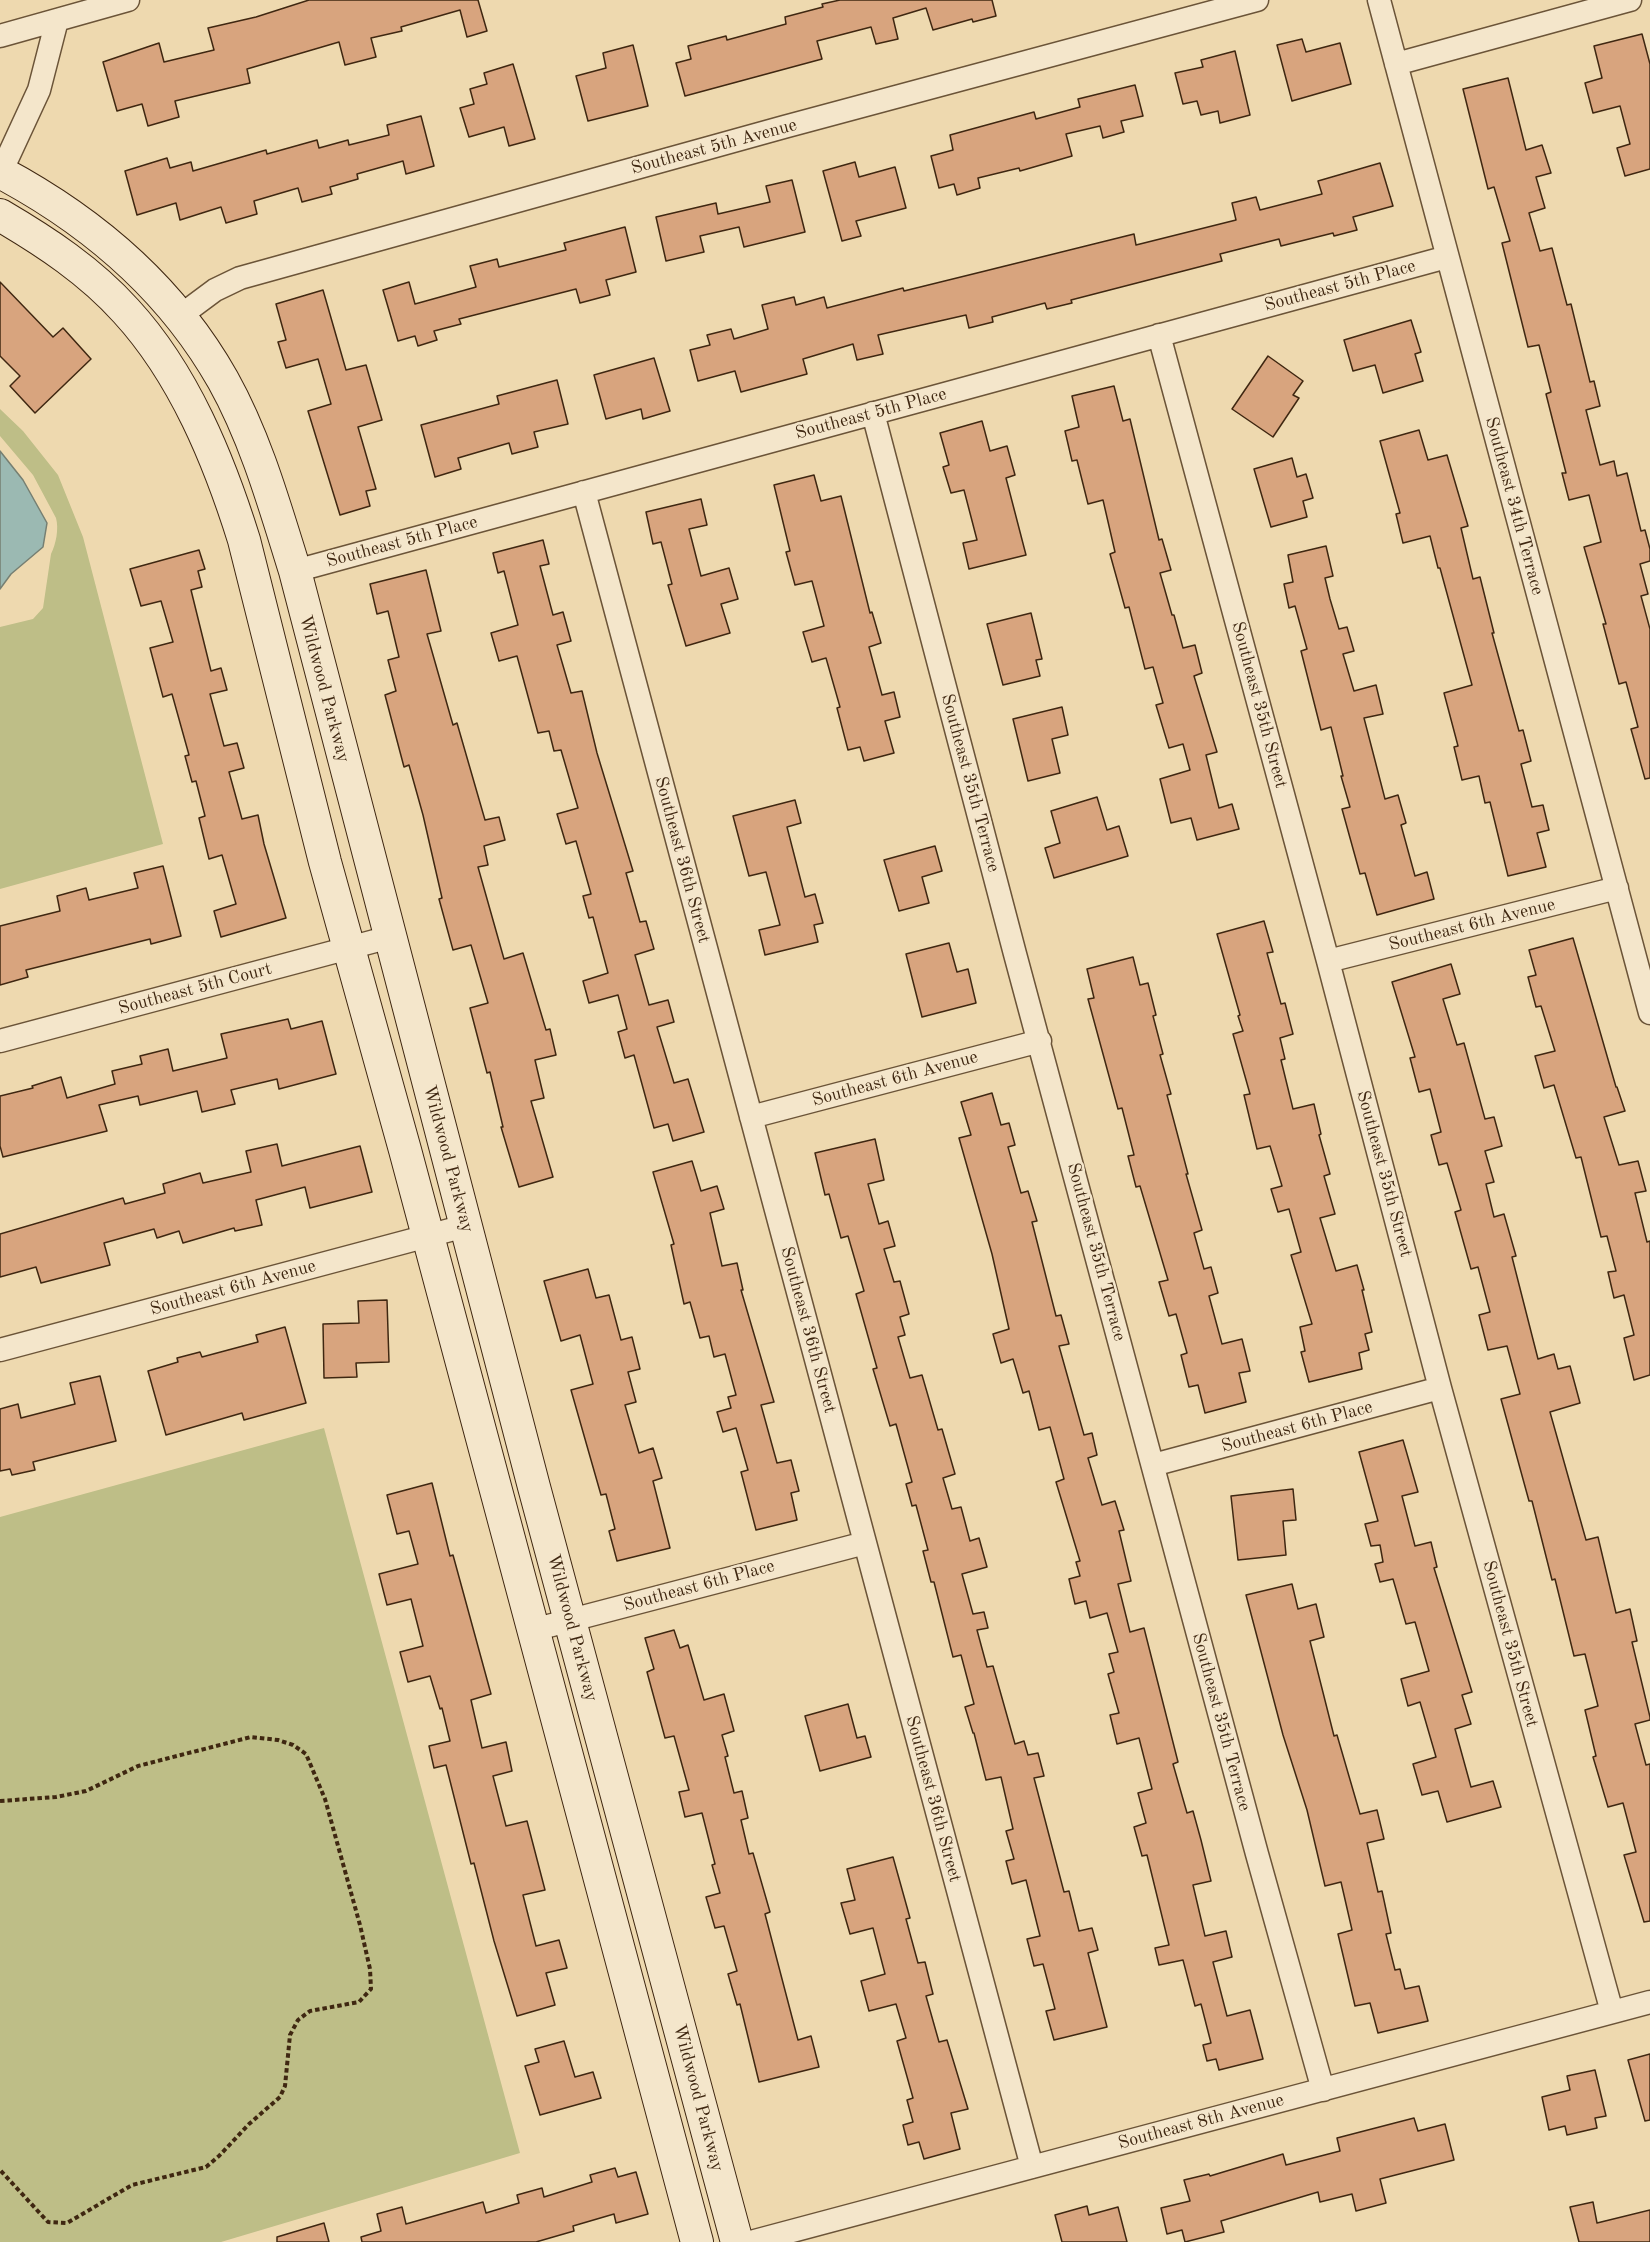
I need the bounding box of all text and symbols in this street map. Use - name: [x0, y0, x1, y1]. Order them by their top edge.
- street label: Southeast 5th Avenue: [629, 114, 799, 180]
- street label: Southeast 5th Place: [1262, 255, 1418, 317]
- street label: Southeast 5th Place: [793, 383, 949, 445]
- street label: Southeast 34th Terrace: [1480, 414, 1548, 598]
- street label: Southeast 5th Place: [324, 511, 480, 573]
- street label: Wildwood Parkway: [294, 613, 354, 765]
- street label: Southeast 35th Street: [1226, 619, 1292, 791]
- street label: Southeast 35th Terrace: [936, 691, 1004, 875]
- street label: Southeast 36th Street: [649, 774, 715, 946]
- street label: Southeast 6th Avenue: [1386, 894, 1558, 956]
- street label: Southeast 5th Court: [116, 958, 274, 1020]
- street label: Southeast 6th Avenue: [810, 1046, 980, 1112]
- street label: Wildwood Parkway: [418, 1083, 478, 1235]
- street label: Southeast 35th Street: [1351, 1088, 1417, 1260]
- street label: Southeast 35th Terrace: [1062, 1160, 1130, 1344]
- street label: Southeast 36th Street: [775, 1244, 841, 1416]
- street label: Southeast 6th Avenue: [148, 1255, 318, 1321]
- street label: Southeast 6th Place: [1219, 1396, 1375, 1458]
- street label: Wildwood Parkway: [542, 1552, 602, 1704]
- street label: Southeast 6th Place: [621, 1555, 777, 1617]
- street label: Southeast 35th Street: [1477, 1558, 1543, 1730]
- street label: Southeast 35th Terrace: [1187, 1630, 1255, 1814]
- street label: Southeast 36th Street: [900, 1713, 966, 1885]
- street label: Wildwood Parkway: [668, 2022, 728, 2174]
- street label: Southeast 8th Avenue: [1116, 2089, 1286, 2155]

